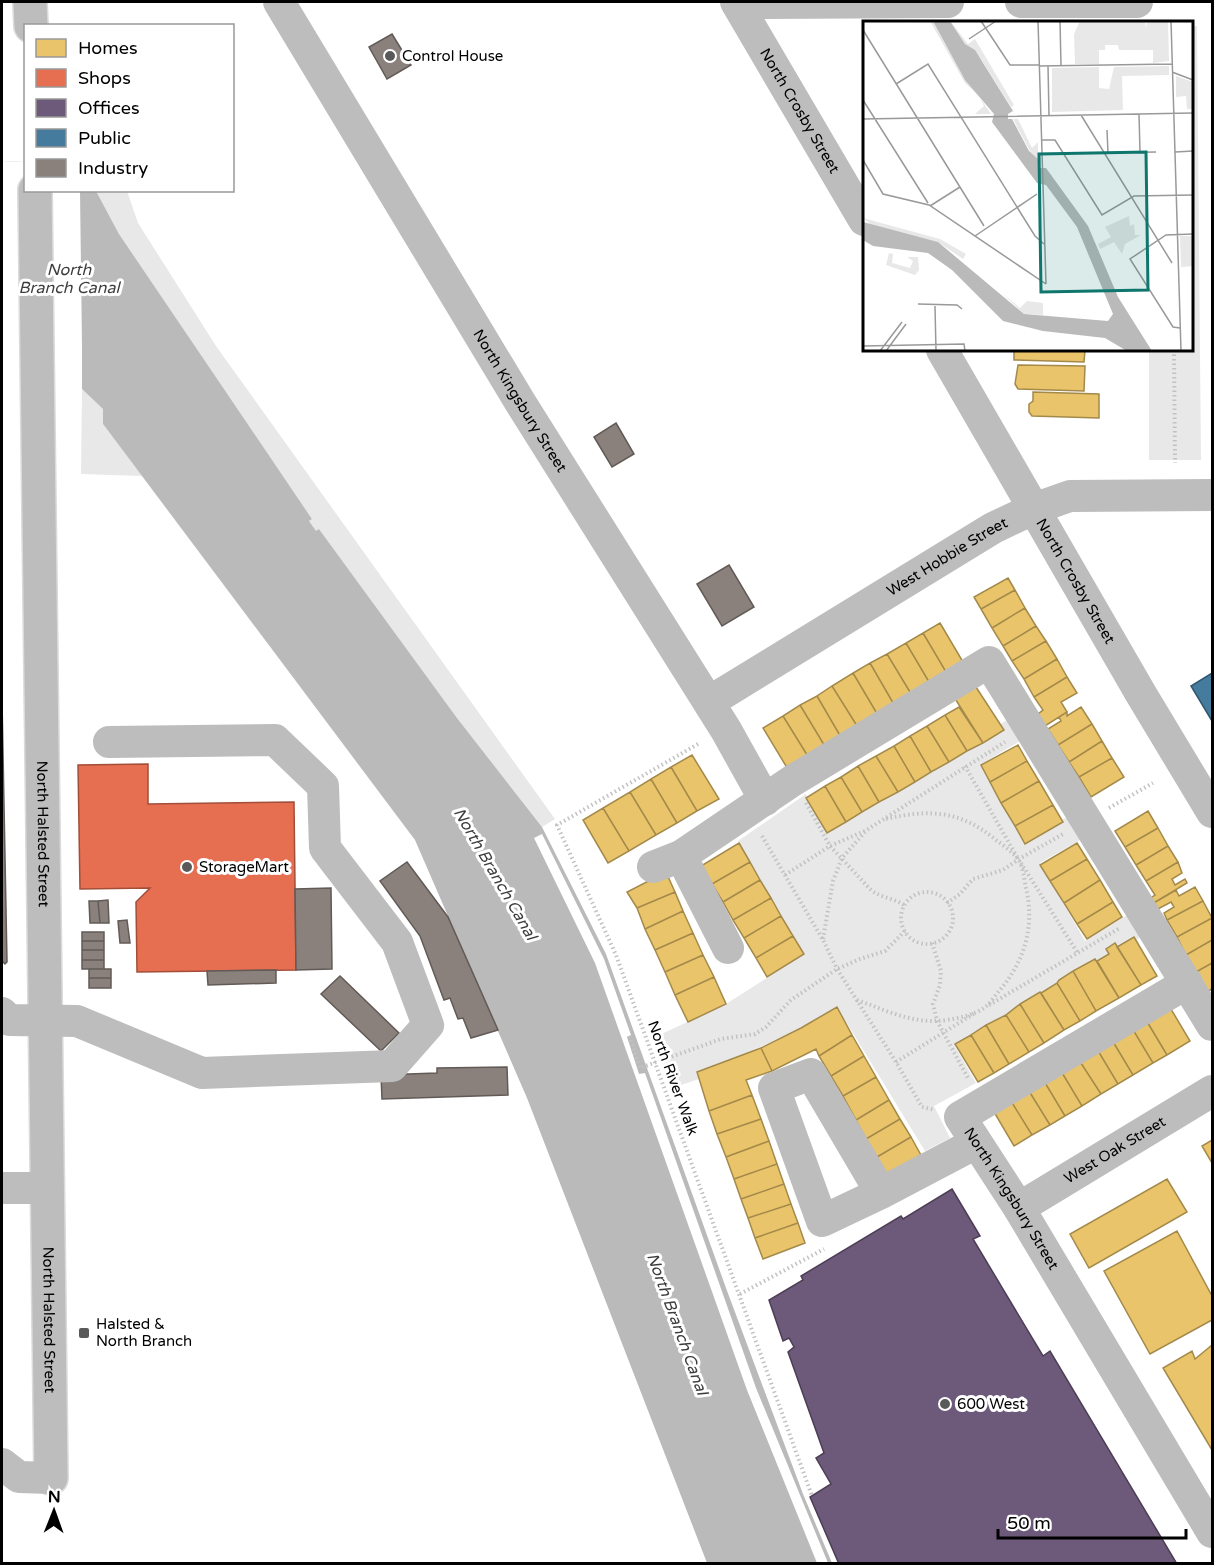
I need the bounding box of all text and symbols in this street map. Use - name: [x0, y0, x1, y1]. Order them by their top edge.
- inset map: [863, 21, 1193, 351]
- legend: [24, 24, 234, 192]
- text: Homes: [78, 37, 138, 59]
- street label: North Crosby Street: [756, 45, 844, 177]
- place label: Control House: [402, 47, 503, 65]
- marker: Control House: [383, 49, 397, 63]
- text: Shops: [78, 67, 131, 89]
- text: Offices: [78, 97, 140, 119]
- text: Public: [78, 127, 131, 149]
- text: Industry: [78, 157, 149, 179]
- water label: North Branch Canal: [18, 260, 122, 298]
- street label: North Kingsbury Street: [469, 326, 571, 476]
- street label: West Hobbie Street: [883, 513, 1011, 600]
- street label: North Crosby Street: [1032, 515, 1119, 647]
- street label: North Halsted Street: [33, 761, 53, 908]
- water label: North Branch Canal: [449, 804, 542, 946]
- place label: StorageMart: [199, 858, 289, 876]
- marker: StorageMart: [180, 860, 194, 874]
- street label: North River Walk: [644, 1018, 702, 1138]
- street label: West Oak Street: [1061, 1112, 1169, 1188]
- street label: North Kingsbury Street: [960, 1124, 1063, 1273]
- street label: North Halsted Street: [39, 1247, 59, 1394]
- water label: North Branch Canal: [642, 1250, 713, 1400]
- place label: Halsted & North Branch: [96, 1315, 192, 1350]
- marker: Halsted & North Branch: [77, 1326, 91, 1340]
- place label: 600 West: [957, 1395, 1025, 1413]
- marker: 600 West: [938, 1397, 952, 1411]
- north arrow: [24, 1481, 84, 1541]
- text: N: [48, 1487, 61, 1507]
- scale bar: [998, 1502, 1186, 1540]
- text: 50 m: [1007, 1512, 1051, 1534]

